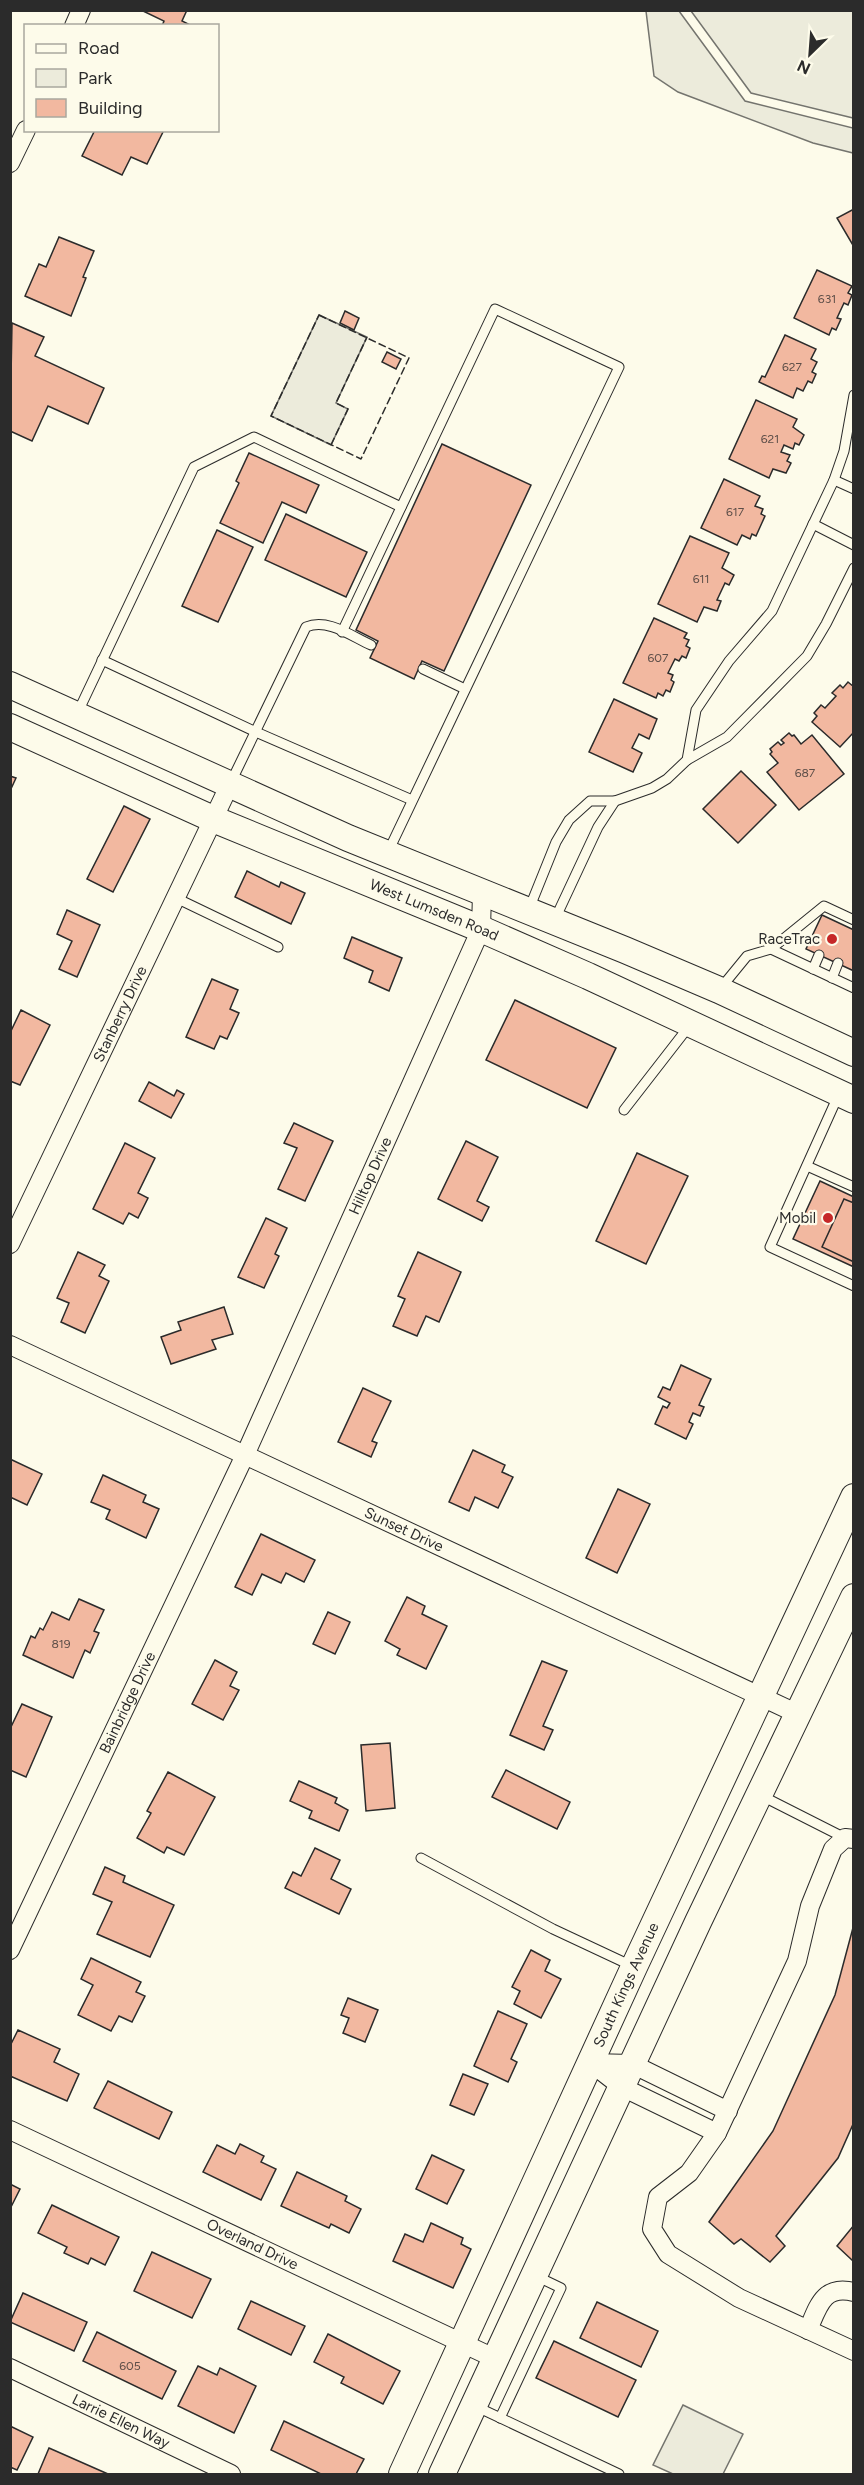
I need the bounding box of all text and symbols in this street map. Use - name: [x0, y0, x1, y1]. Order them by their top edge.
- legend: [24, 24, 219, 132]
- north arrow: [780, 24, 840, 84]
- text: Road: [78, 37, 119, 59]
- text: N: [794, 56, 813, 78]
- text: Park: [78, 67, 113, 89]
- text: Building: [78, 97, 143, 119]
- house number: 631: [818, 292, 836, 306]
- house number: 627: [782, 360, 803, 374]
- house number: 621: [761, 432, 779, 446]
- house number: 617: [726, 505, 745, 519]
- house number: 611: [693, 572, 709, 586]
- house number: 607: [648, 651, 669, 665]
- house number: 687: [795, 766, 816, 780]
- street label: West Lumsden Road: [367, 875, 501, 945]
- place label: RaceTrac: [758, 930, 820, 948]
- marker: RaceTrac: [825, 932, 839, 946]
- street label: Stanberry Drive: [89, 963, 151, 1065]
- street label: Hilltop Drive: [345, 1134, 395, 1217]
- place label: Mobil: [779, 1209, 816, 1227]
- marker: Mobil: [821, 1211, 835, 1225]
- street label: Sunset Drive: [362, 1503, 446, 1556]
- house number: 819: [51, 1637, 71, 1651]
- street label: Bainbridge Drive: [96, 1649, 159, 1756]
- street label: South Kings Avenue: [590, 1920, 663, 2050]
- street label: Overland Drive: [204, 2215, 301, 2274]
- house number: 605: [119, 2359, 141, 2373]
- street label: Larrie Ellen Way: [69, 2390, 173, 2452]

